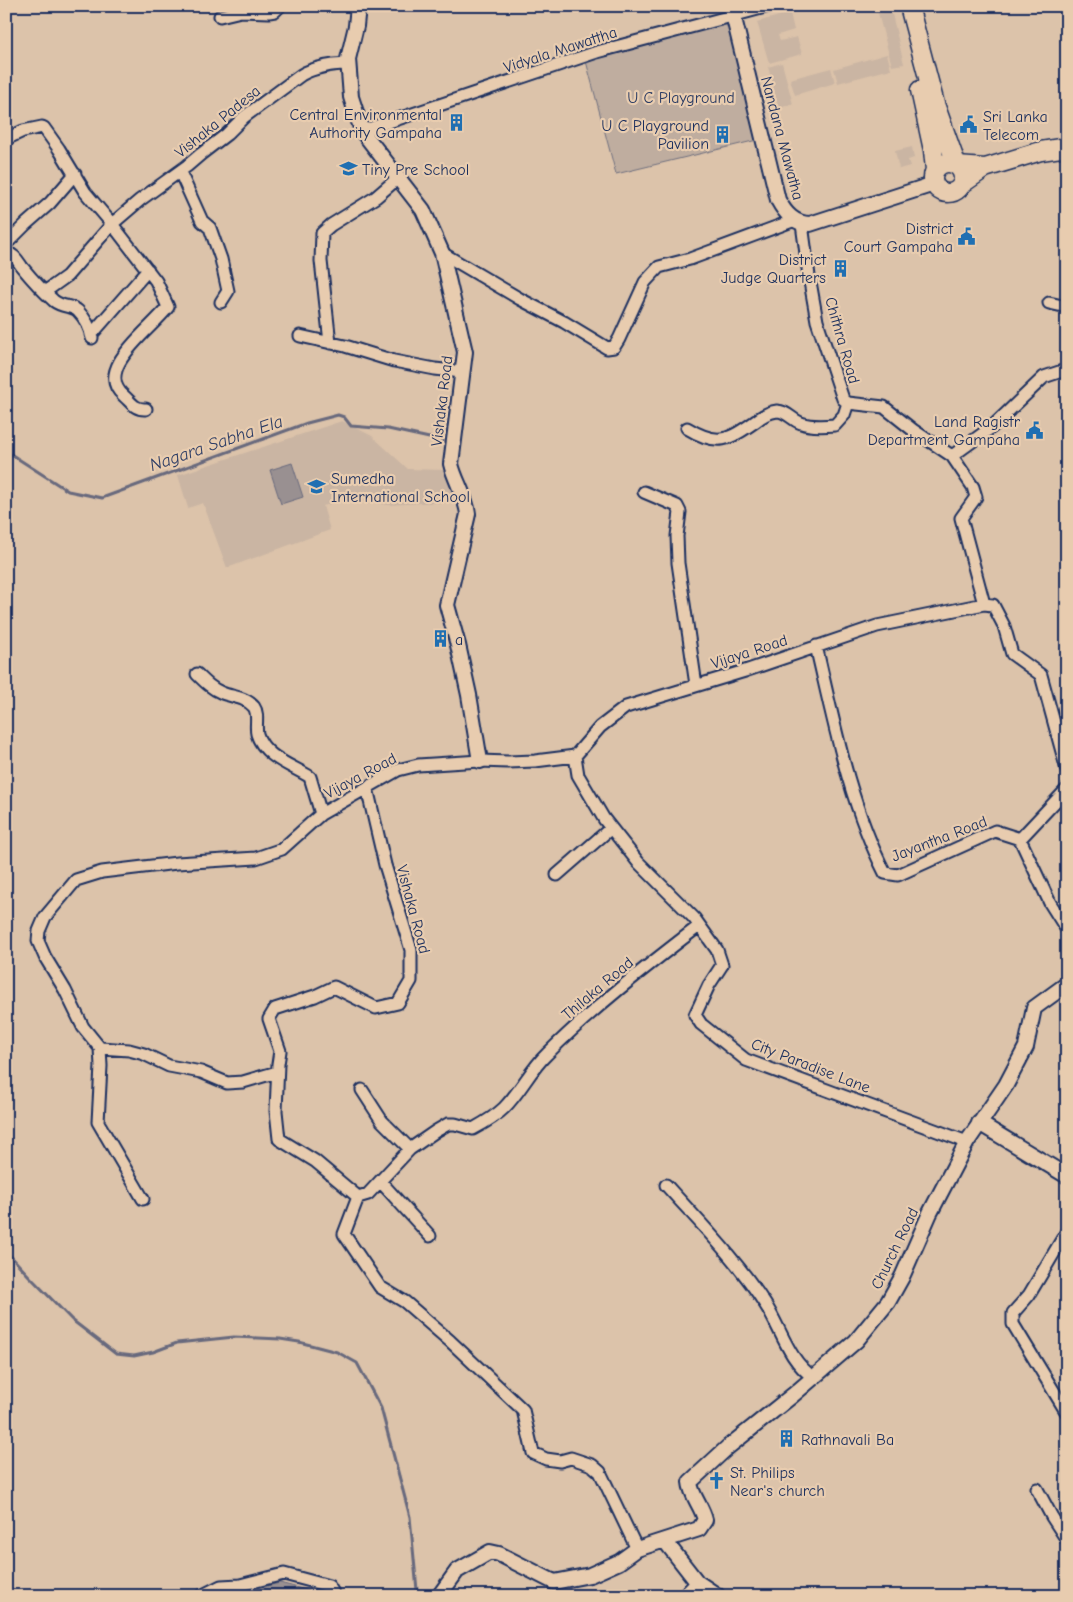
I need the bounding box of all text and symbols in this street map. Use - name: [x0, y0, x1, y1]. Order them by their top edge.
- street label: Vidyala Mawattha: [501, 23, 619, 77]
- street label: Nandana Mawatha: [757, 74, 807, 202]
- street label: Vishaka Padesa: [171, 82, 264, 162]
- park label: U C Playground: [627, 89, 735, 107]
- place label: Central Environmental Authority Gampaha: [289, 106, 442, 142]
- place label: Sri Lanka Telecom: [983, 108, 1048, 144]
- building icon: Central Environmental Authority Gampaha: [446, 113, 466, 133]
- public building icon: Sri Lanka Telecom: [959, 115, 979, 135]
- place label: U C Playground Pavilion: [601, 117, 709, 153]
- building icon: U C Playground Pavilion: [713, 124, 733, 144]
- school or university icon: Tiny Pre School: [338, 159, 358, 179]
- place label: Tiny Pre School: [362, 161, 469, 179]
- place label: District Court Gampaha: [844, 220, 953, 256]
- public building icon: District Court Gampaha: [957, 227, 977, 247]
- place label: District Judge Quarters: [721, 251, 826, 287]
- building icon: District Judge Quarters: [830, 258, 850, 278]
- street label: Chithra Road: [821, 295, 863, 386]
- street label: Vishaka Road: [427, 355, 456, 448]
- water label: Nagara Sabha Ela: [147, 411, 286, 476]
- place label: Land Ragistr Department Gampaha: [868, 413, 1021, 449]
- public building icon: Land Ragistr Department Gampaha: [1024, 420, 1044, 440]
- place label: Sumedha International School: [331, 470, 470, 506]
- school or university icon: Sumedha International School: [307, 477, 327, 497]
- building icon: a: [431, 629, 451, 649]
- place label: a: [455, 631, 463, 649]
- street label: Vijaya Road: [709, 631, 790, 673]
- street label: Vijaya Road: [321, 749, 400, 802]
- street label: Jayantha Road: [889, 812, 990, 865]
- street label: Vishaka Road: [393, 863, 434, 956]
- street label: Thilaka Road: [558, 954, 637, 1024]
- street label: City Paradise Lane: [748, 1035, 873, 1097]
- street label: Church Road: [867, 1205, 922, 1292]
- building icon: Rathnavali Ba: [777, 1429, 797, 1449]
- place label: Rathnavali Ba: [801, 1431, 894, 1449]
- place label: St. Philips Near's church: [730, 1464, 825, 1500]
- church icon: St. Philips Near's church: [706, 1471, 726, 1491]

